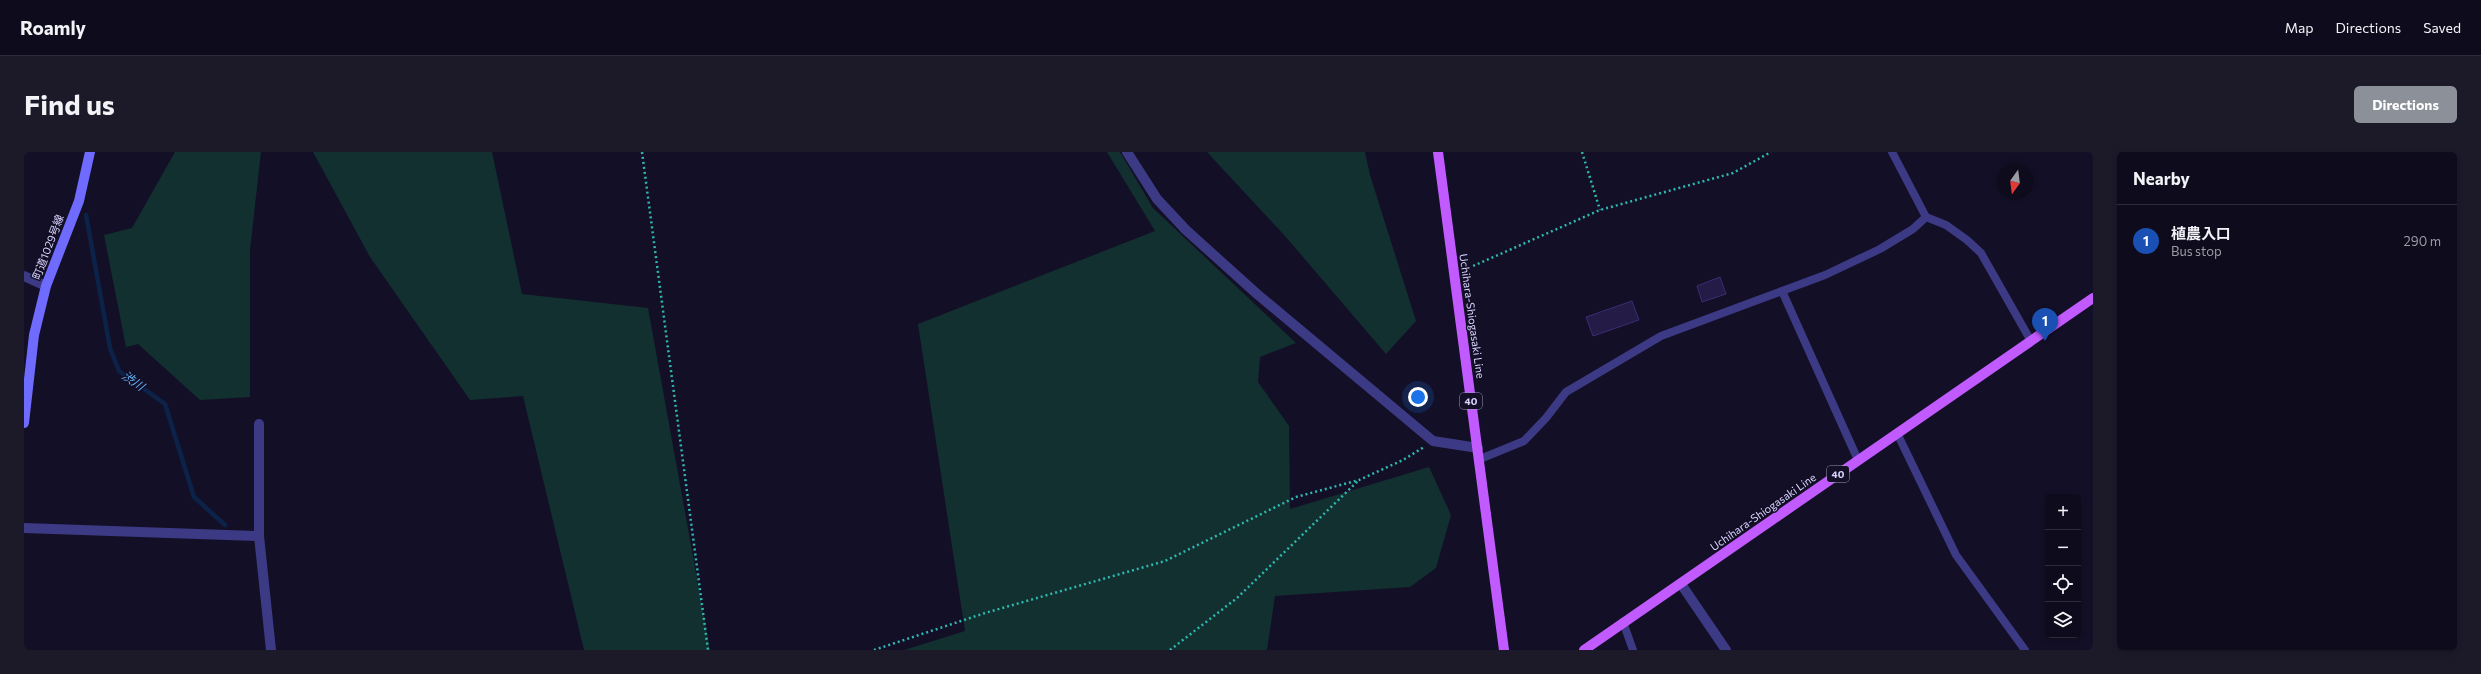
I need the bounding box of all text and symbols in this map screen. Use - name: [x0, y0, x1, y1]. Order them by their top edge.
- text: Roamly: [20, 16, 86, 39]
- text: Map: [2285, 19, 2314, 36]
- text: Directions: [2336, 19, 2401, 36]
- text: Saved: [2423, 19, 2461, 36]
- button: Directions: [2354, 86, 2457, 123]
- text: Find us: [24, 87, 115, 121]
- north arrow: [1997, 164, 2033, 200]
- text: Nearby: [2133, 168, 2190, 189]
- street label: 町道1029号線: [29, 212, 66, 281]
- text: 植農入口: [2171, 224, 2231, 242]
- text: 1: [2143, 233, 2149, 249]
- text: 290 m: [2404, 233, 2441, 249]
- text: Bus stop: [2171, 243, 2222, 259]
- street label: Uchihara-Shiogasaki Line: [1457, 253, 1488, 379]
- pin: 1: [2032, 308, 2058, 341]
- water label: 渋川: [120, 368, 149, 394]
- your location: [1408, 387, 1428, 407]
- road number: 40: [1460, 393, 1482, 409]
- road number: 40: [1827, 466, 1849, 482]
- street label: Uchihara-Shiogasaki Line: [1707, 470, 1818, 553]
- map controls: [2045, 494, 2081, 638]
- button: +: [2045, 494, 2081, 530]
- button: −: [2045, 530, 2081, 566]
- button: locate: [2045, 566, 2081, 602]
- button: layers: [2045, 602, 2081, 638]

